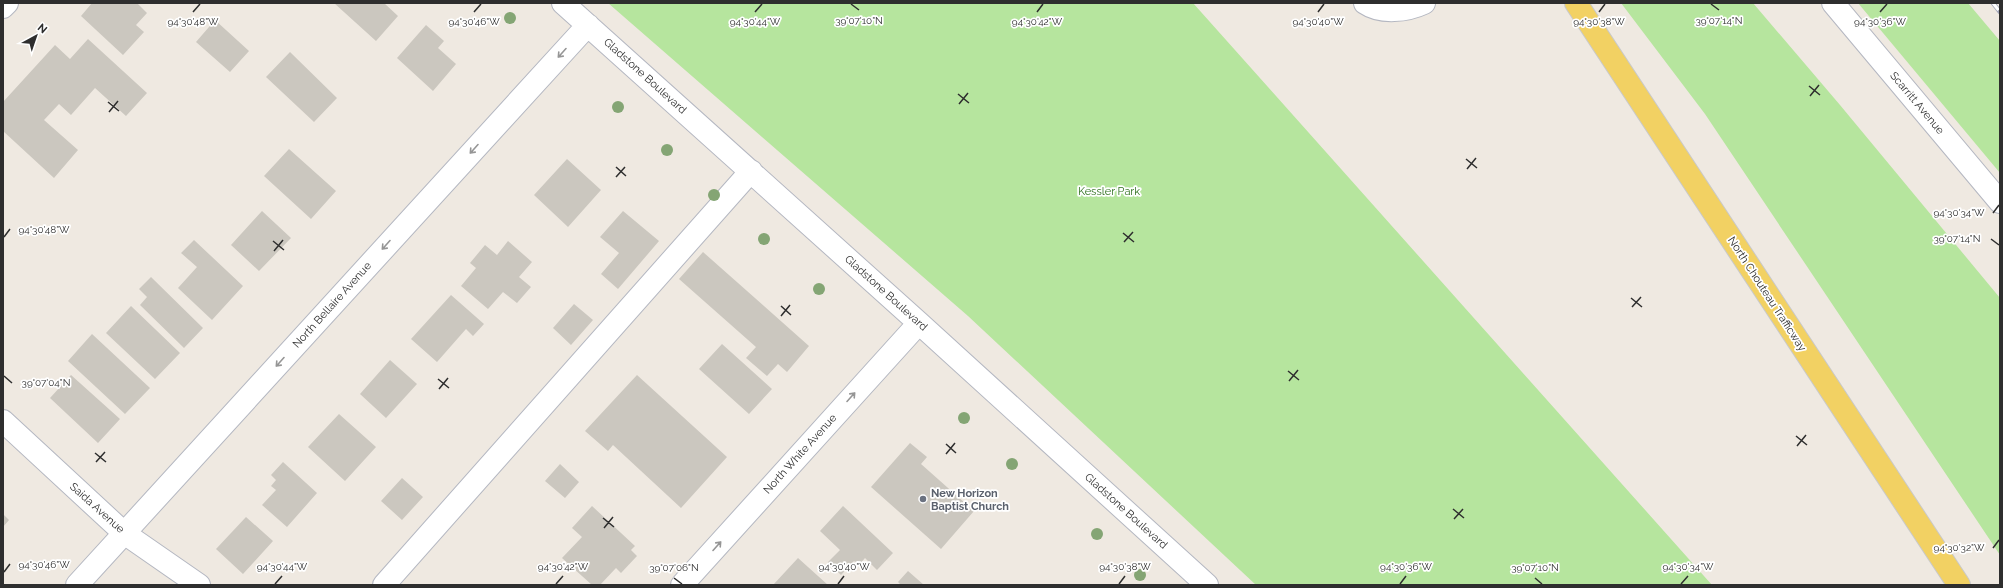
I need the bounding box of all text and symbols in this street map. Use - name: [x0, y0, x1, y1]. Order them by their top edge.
- text: 39°07'10"N: [835, 15, 883, 26]
- text: 39°07'14"N: [1695, 15, 1743, 26]
- north arrow: [16, 16, 56, 56]
- text: 94°30'48"W: [167, 16, 219, 27]
- text: 94°30'46"W: [448, 16, 500, 27]
- text: 94°30'44"W: [730, 16, 781, 27]
- text: 94°30'42"W: [1012, 16, 1063, 27]
- text: 94°30'40"W: [1292, 16, 1344, 27]
- text: 94°30'38"W: [1573, 16, 1625, 27]
- text: 94°30'36"W: [1854, 16, 1906, 27]
- text: N: [35, 21, 50, 36]
- street label: Gladstone Boulevard: [601, 35, 689, 117]
- one-way arrow: [557, 48, 566, 59]
- street label: Scarritt Avenue: [1887, 69, 1947, 137]
- one-way arrow: [470, 144, 479, 154]
- park label: Kessler Park: [1078, 185, 1140, 198]
- text: 94°30'34"W: [1933, 207, 1985, 218]
- text: 94°30'48"W: [18, 224, 70, 235]
- text: 39°07'14"N: [1933, 233, 1981, 244]
- street label: North Chouteau Trafficway: [1725, 234, 1809, 354]
- one-way arrow: [382, 240, 391, 251]
- street label: Gladstone Boulevard: [842, 252, 930, 334]
- street label: North Bellaire Avenue: [290, 259, 374, 351]
- one-way arrow: [275, 357, 285, 367]
- text: 39°07'04"N: [22, 377, 70, 388]
- one-way arrow: [847, 392, 856, 403]
- street label: North White Avenue: [761, 411, 840, 497]
- street label: Gladstone Boulevard: [1082, 470, 1170, 552]
- street label: Saida Avenue: [67, 480, 127, 536]
- place label: New Horizon Baptist Church: [931, 487, 1009, 513]
- marker: New Horizon Baptist Church: [918, 494, 928, 504]
- one-way arrow: [712, 541, 722, 551]
- text: 94°30'32"W: [1934, 542, 1985, 553]
- text: 94°30'46"W: [18, 559, 70, 570]
- text: 94°30'44"W: [257, 561, 308, 572]
- text: 94°30'42"W: [538, 561, 589, 572]
- text: 94°30'40"W: [818, 561, 870, 572]
- text: 94°30'38"W: [1099, 561, 1151, 572]
- text: 94°30'36"W: [1380, 561, 1432, 572]
- text: 94°30'34"W: [1662, 561, 1714, 572]
- text: 39°07'06"N: [649, 562, 699, 573]
- text: 39°07'10"N: [1511, 562, 1559, 573]

